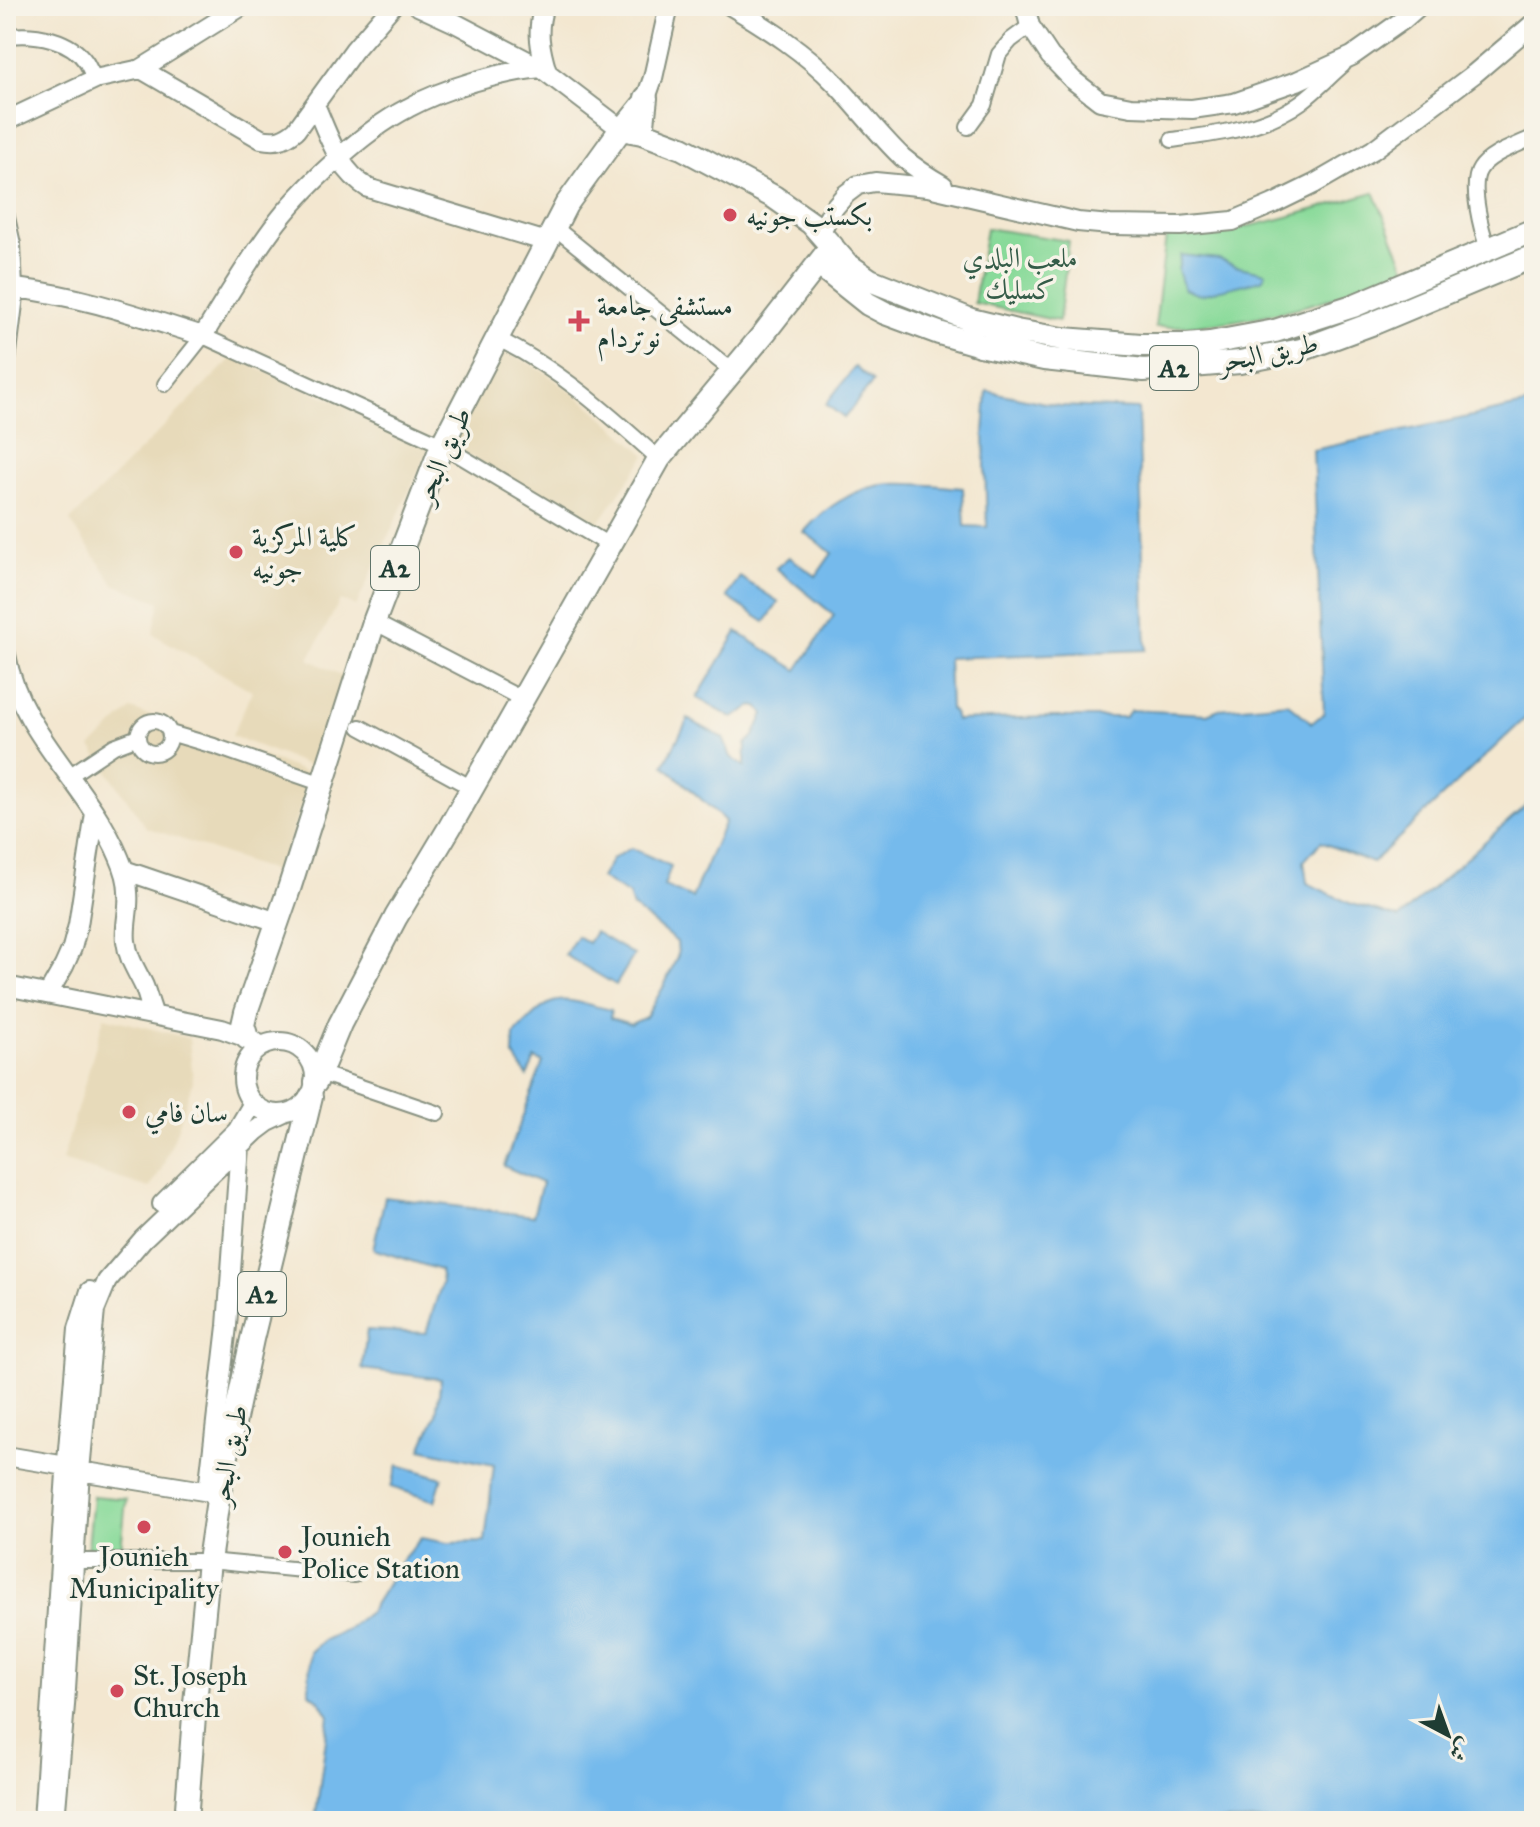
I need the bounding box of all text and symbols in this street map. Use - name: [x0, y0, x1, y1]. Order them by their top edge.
- place label: بكستب جونيه: [746, 198, 872, 233]
- marker: بكستب جونيه: [721, 206, 739, 224]
- park label: ملعب البلدي كسليك: [962, 240, 1078, 307]
- place label: مستشفى جامعة نوتردام: [597, 288, 733, 362]
- marker: مستشفى جامعة نوتردام: [568, 310, 590, 332]
- street label: طريق البحر: [1212, 325, 1321, 381]
- road number: A2: [1150, 346, 1198, 390]
- street label: طريق البحر: [405, 402, 479, 512]
- place label: كلية المركزية جونيه: [252, 519, 358, 586]
- marker: كلية المركزية جونيه: [227, 543, 245, 561]
- road number: A2: [371, 546, 419, 590]
- place label: سان فامي: [145, 1095, 228, 1135]
- marker: سان فامي: [120, 1103, 138, 1121]
- road number: A2: [238, 1272, 286, 1316]
- street label: طريق البحر: [201, 1402, 255, 1511]
- marker: Jounieh Municipality: [135, 1518, 153, 1536]
- place label: Jounieh Police Station: [298, 1519, 460, 1586]
- place label: Jounieh Municipality: [69, 1539, 220, 1606]
- marker: Jounieh Police Station: [276, 1543, 294, 1561]
- place label: St. Joseph Church: [133, 1658, 248, 1725]
- marker: St. Joseph Church: [108, 1682, 126, 1700]
- north arrow: [1408, 1695, 1488, 1775]
- text: ش: [1444, 1732, 1478, 1767]

